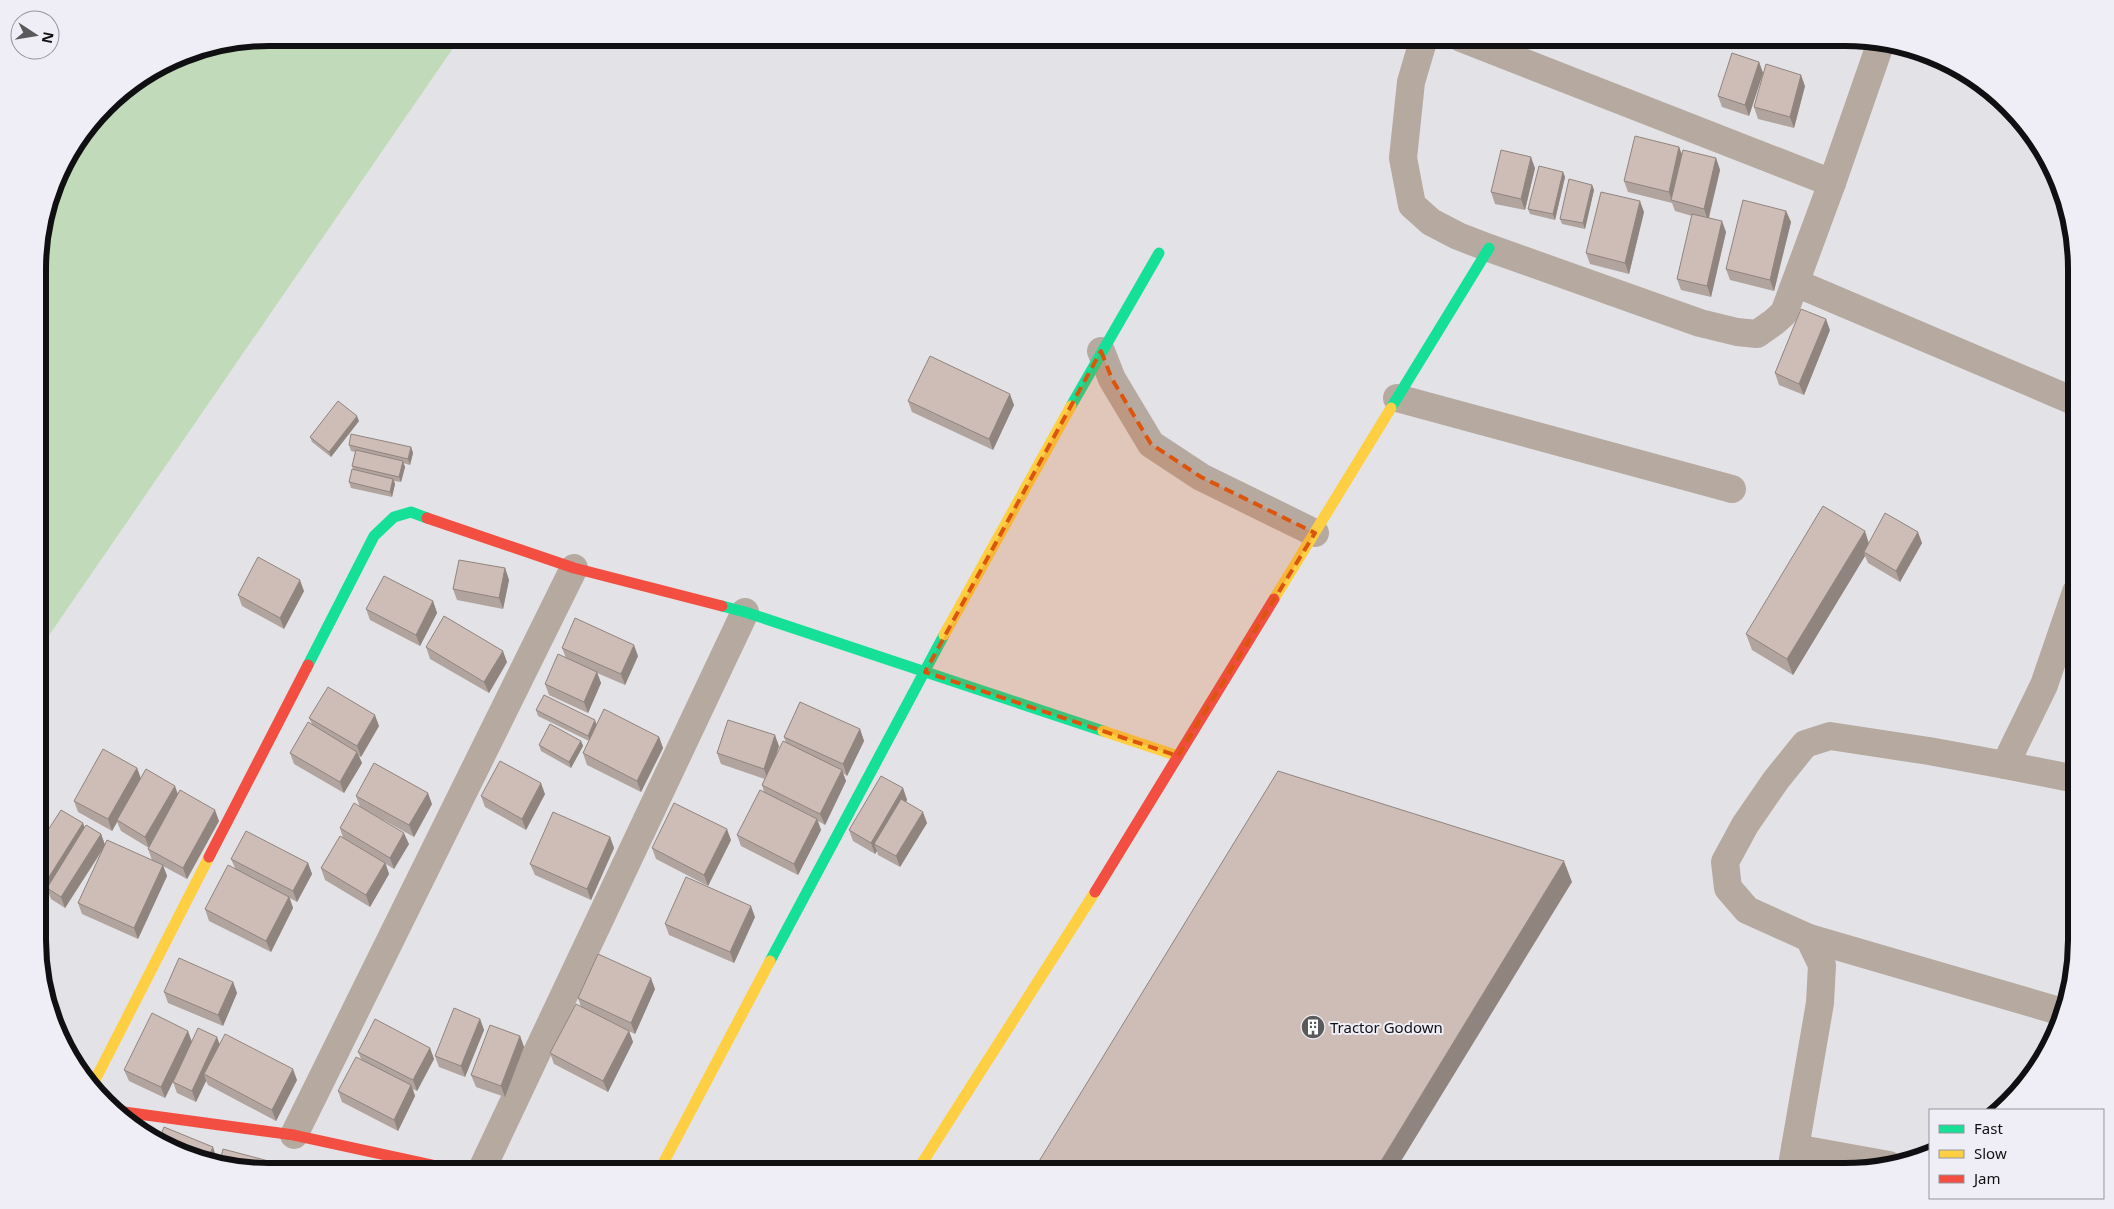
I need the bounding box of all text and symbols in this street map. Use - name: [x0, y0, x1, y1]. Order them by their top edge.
- north arrow: [10, 10, 60, 60]
- text: N: [38, 30, 59, 45]
- building icon: Tractor Godown: [1300, 1014, 1326, 1040]
- place label: Tractor Godown: [1330, 1017, 1443, 1037]
- legend: [1929, 1109, 2104, 1199]
- text: Fast: [1974, 1118, 2003, 1138]
- text: Slow: [1974, 1143, 2007, 1163]
- text: Jam: [1972, 1168, 2001, 1188]

